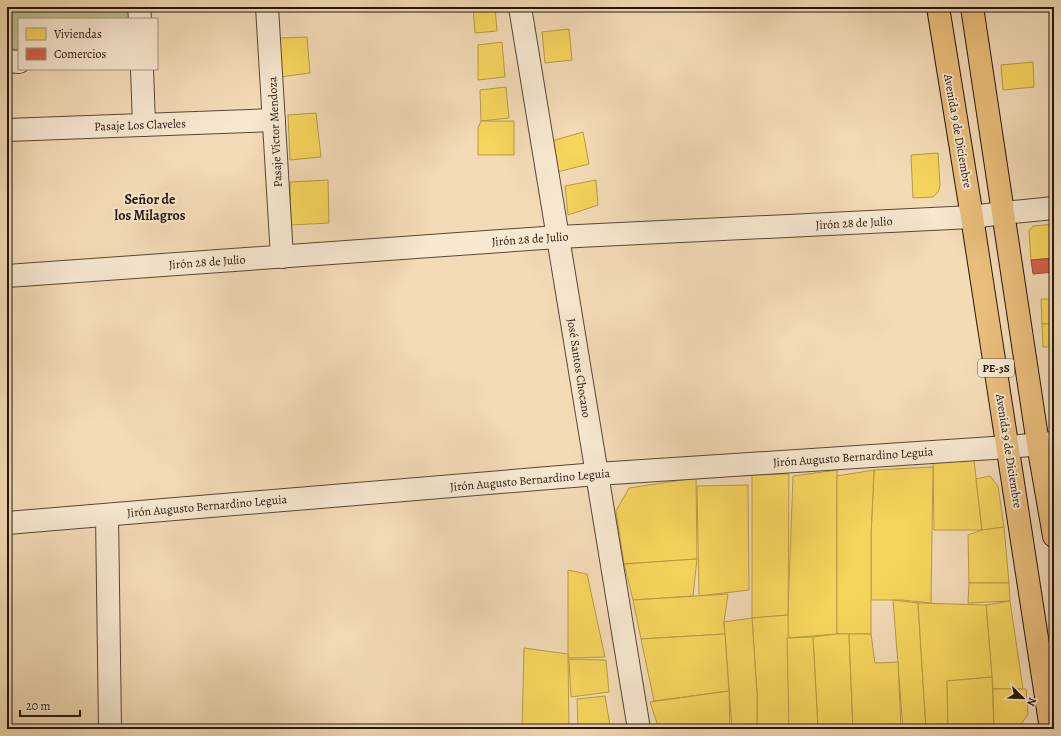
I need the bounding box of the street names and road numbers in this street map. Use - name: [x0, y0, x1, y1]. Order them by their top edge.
- street label: Avenida 9 de Diciembre: [940, 72, 976, 189]
- street label: Pasaje Víctor Mendoza: [264, 76, 286, 188]
- street label: Pasaje Los Claveles: [94, 115, 186, 135]
- street label: Jirón 28 de Julio: [815, 213, 893, 233]
- street label: Jirón 28 de Julio: [491, 228, 569, 250]
- street label: Jirón 28 de Julio: [168, 251, 246, 273]
- street label: José Santos Chocano: [563, 317, 595, 419]
- road number: PE-3S: [978, 359, 1014, 377]
- street label: Avenida 9 de Diciembre: [992, 392, 1026, 509]
- street label: Jirón Augusto Bernardino Leguia: [772, 443, 934, 471]
- street label: Jirón Augusto Bernardino Leguia: [449, 465, 611, 495]
- street label: Jirón Augusto Bernardino Leguia: [126, 491, 288, 521]

